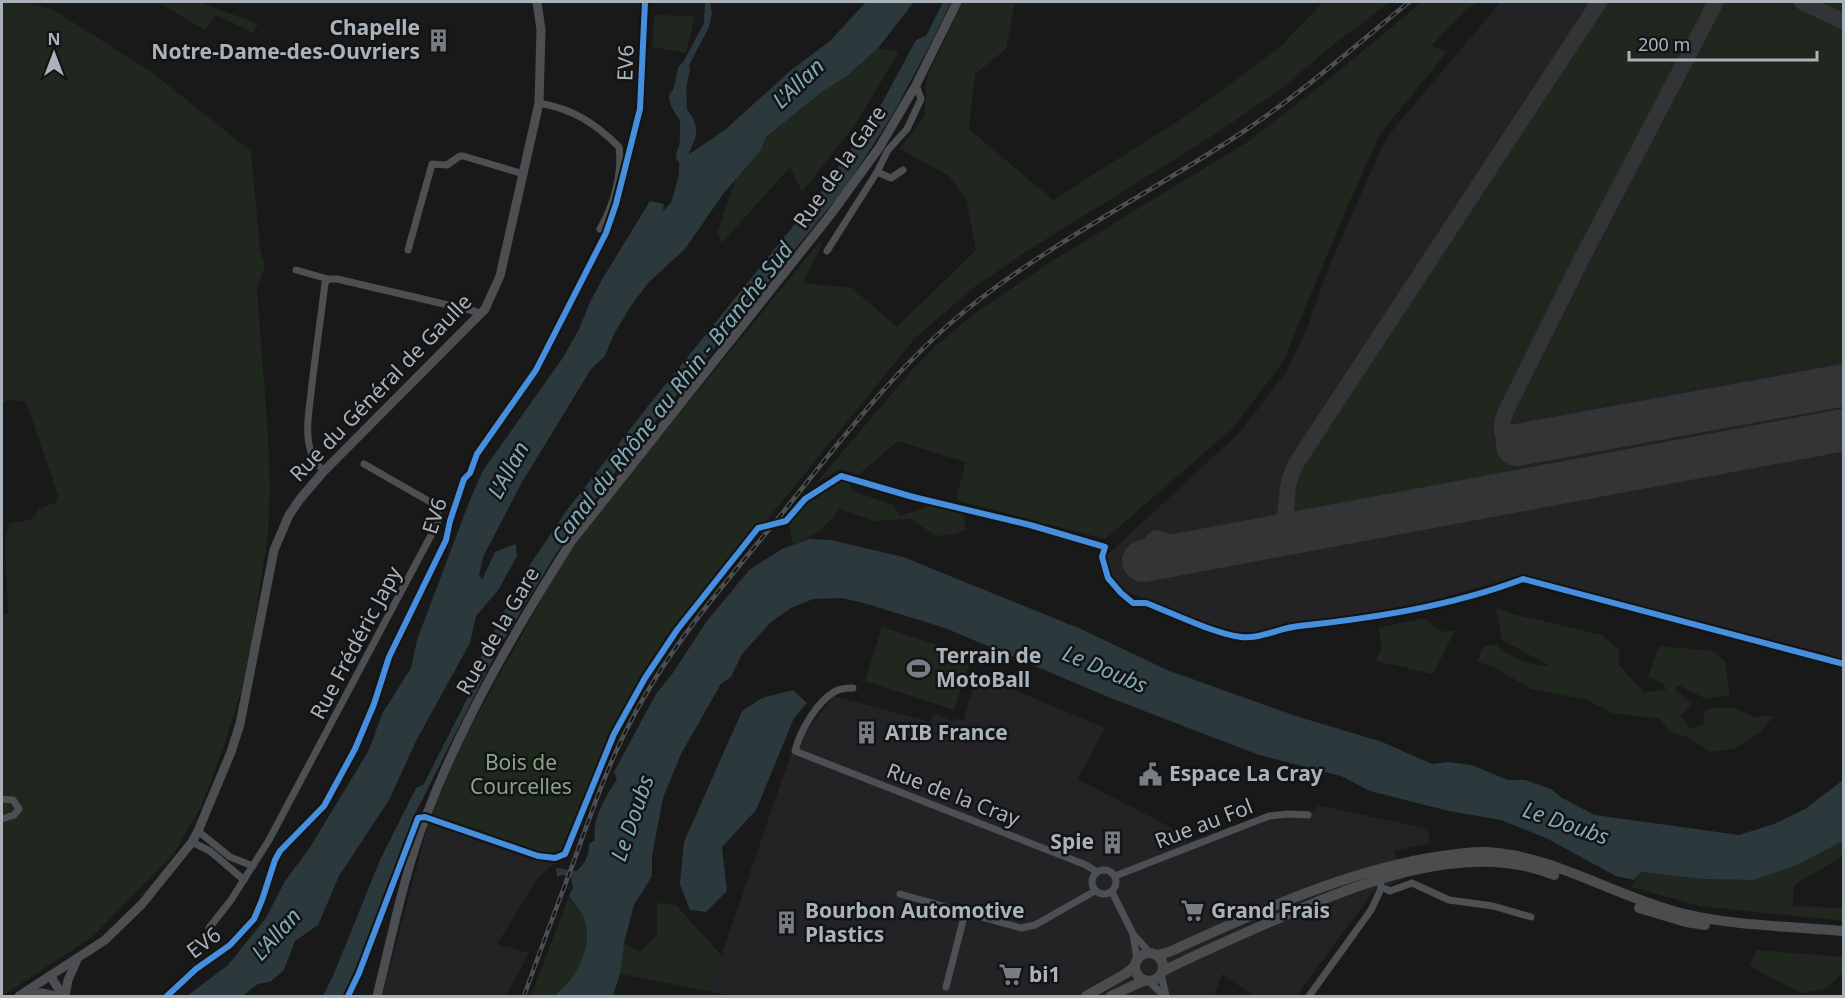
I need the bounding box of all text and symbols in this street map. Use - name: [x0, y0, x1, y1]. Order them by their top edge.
- place label: Chapelle Notre-Dame-des-Ouvriers: [151, 13, 420, 65]
- north arrow: [24, 24, 84, 84]
- scale bar: [1629, 24, 1816, 62]
- building icon: Chapelle Notre-Dame-des-Ouvriers: [425, 27, 451, 53]
- text: N: [47, 28, 61, 50]
- text: 200 m: [1638, 32, 1690, 56]
- street label: EV6: [610, 44, 640, 82]
- water label: L'Allan: [765, 50, 830, 114]
- street label: Rue de la Gare: [787, 100, 892, 233]
- water label: Canal du Rhône au Rhin - Branche Sud: [544, 234, 800, 550]
- street label: Rue du Général de Gaulle: [283, 287, 477, 487]
- water label: L'Allan: [479, 436, 535, 503]
- street label: EV6: [415, 494, 453, 537]
- street label: Rue Frédéric Japy: [303, 561, 407, 724]
- street label: Rue de la Gare: [449, 561, 545, 700]
- water label: Le Doubs: [1058, 637, 1153, 700]
- place label: Terrain de MotoBall: [936, 641, 1041, 693]
- sports icon: Terrain de MotoBall: [905, 655, 931, 681]
- place label: ATIB France: [885, 718, 1008, 746]
- building icon: ATIB France: [854, 720, 880, 746]
- park label: Bois de Courcelles: [470, 748, 572, 800]
- street label: Rue de la Cray: [883, 756, 1024, 832]
- place label: Espace La Cray: [1169, 759, 1323, 787]
- public building icon: Espace La Cray: [1138, 761, 1164, 787]
- water label: Le Doubs: [602, 770, 660, 865]
- street label: Rue au Fol: [1151, 792, 1257, 855]
- water label: Le Doubs: [1519, 793, 1614, 851]
- place label: Spie: [1050, 827, 1094, 855]
- building icon: Spie: [1099, 829, 1125, 855]
- place label: Bourbon Automotive Plastics: [805, 896, 1025, 948]
- place label: Grand Frais: [1211, 896, 1330, 924]
- supermarket icon: Grand Frais: [1180, 898, 1206, 924]
- water label: L'Allan: [244, 901, 307, 966]
- building icon: Bourbon Automotive Plastics: [774, 910, 800, 936]
- street label: EV6: [180, 920, 226, 964]
- place label: bi1: [1029, 960, 1061, 988]
- supermarket icon: bi1: [998, 962, 1024, 988]

